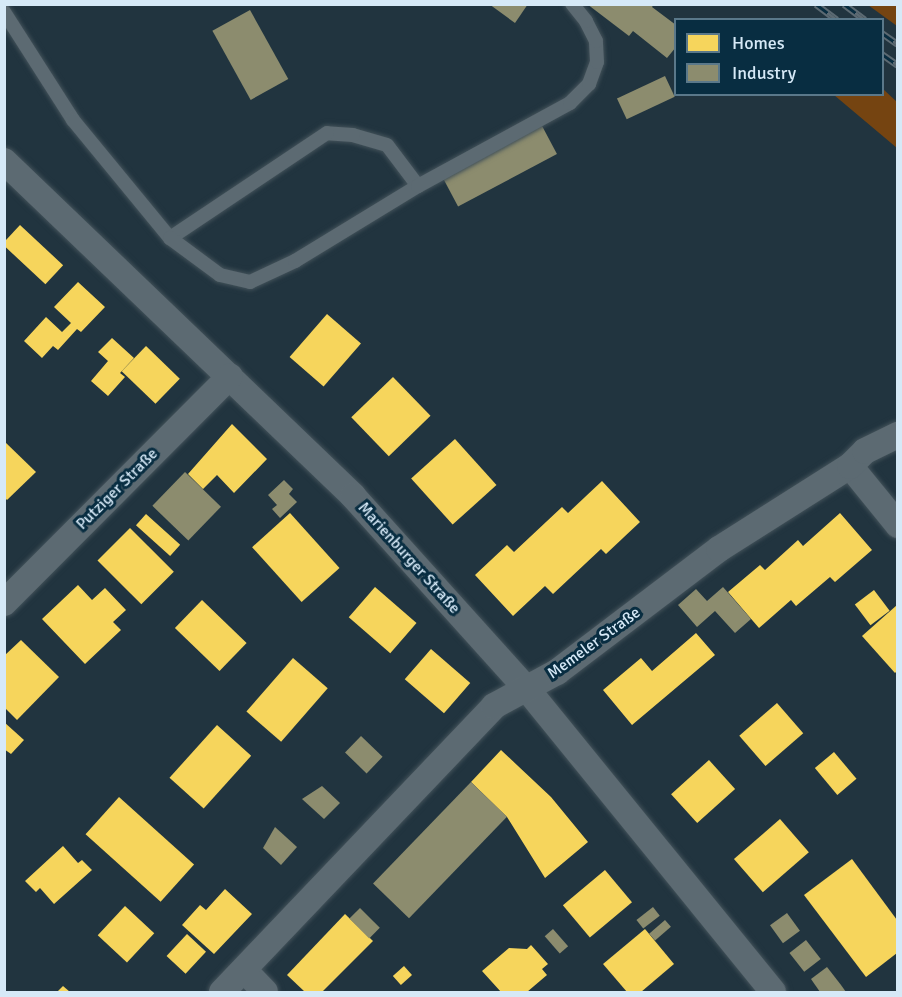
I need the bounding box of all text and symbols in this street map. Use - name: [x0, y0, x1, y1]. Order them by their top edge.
- legend: [674, 18, 884, 96]
- text: Homes: [732, 32, 785, 54]
- text: Industry: [732, 62, 796, 84]
- street label: Putziger Straße: [72, 444, 162, 534]
- street label: Marienburger Straße: [354, 498, 464, 618]
- street label: Memeler Straße: [544, 603, 644, 683]

